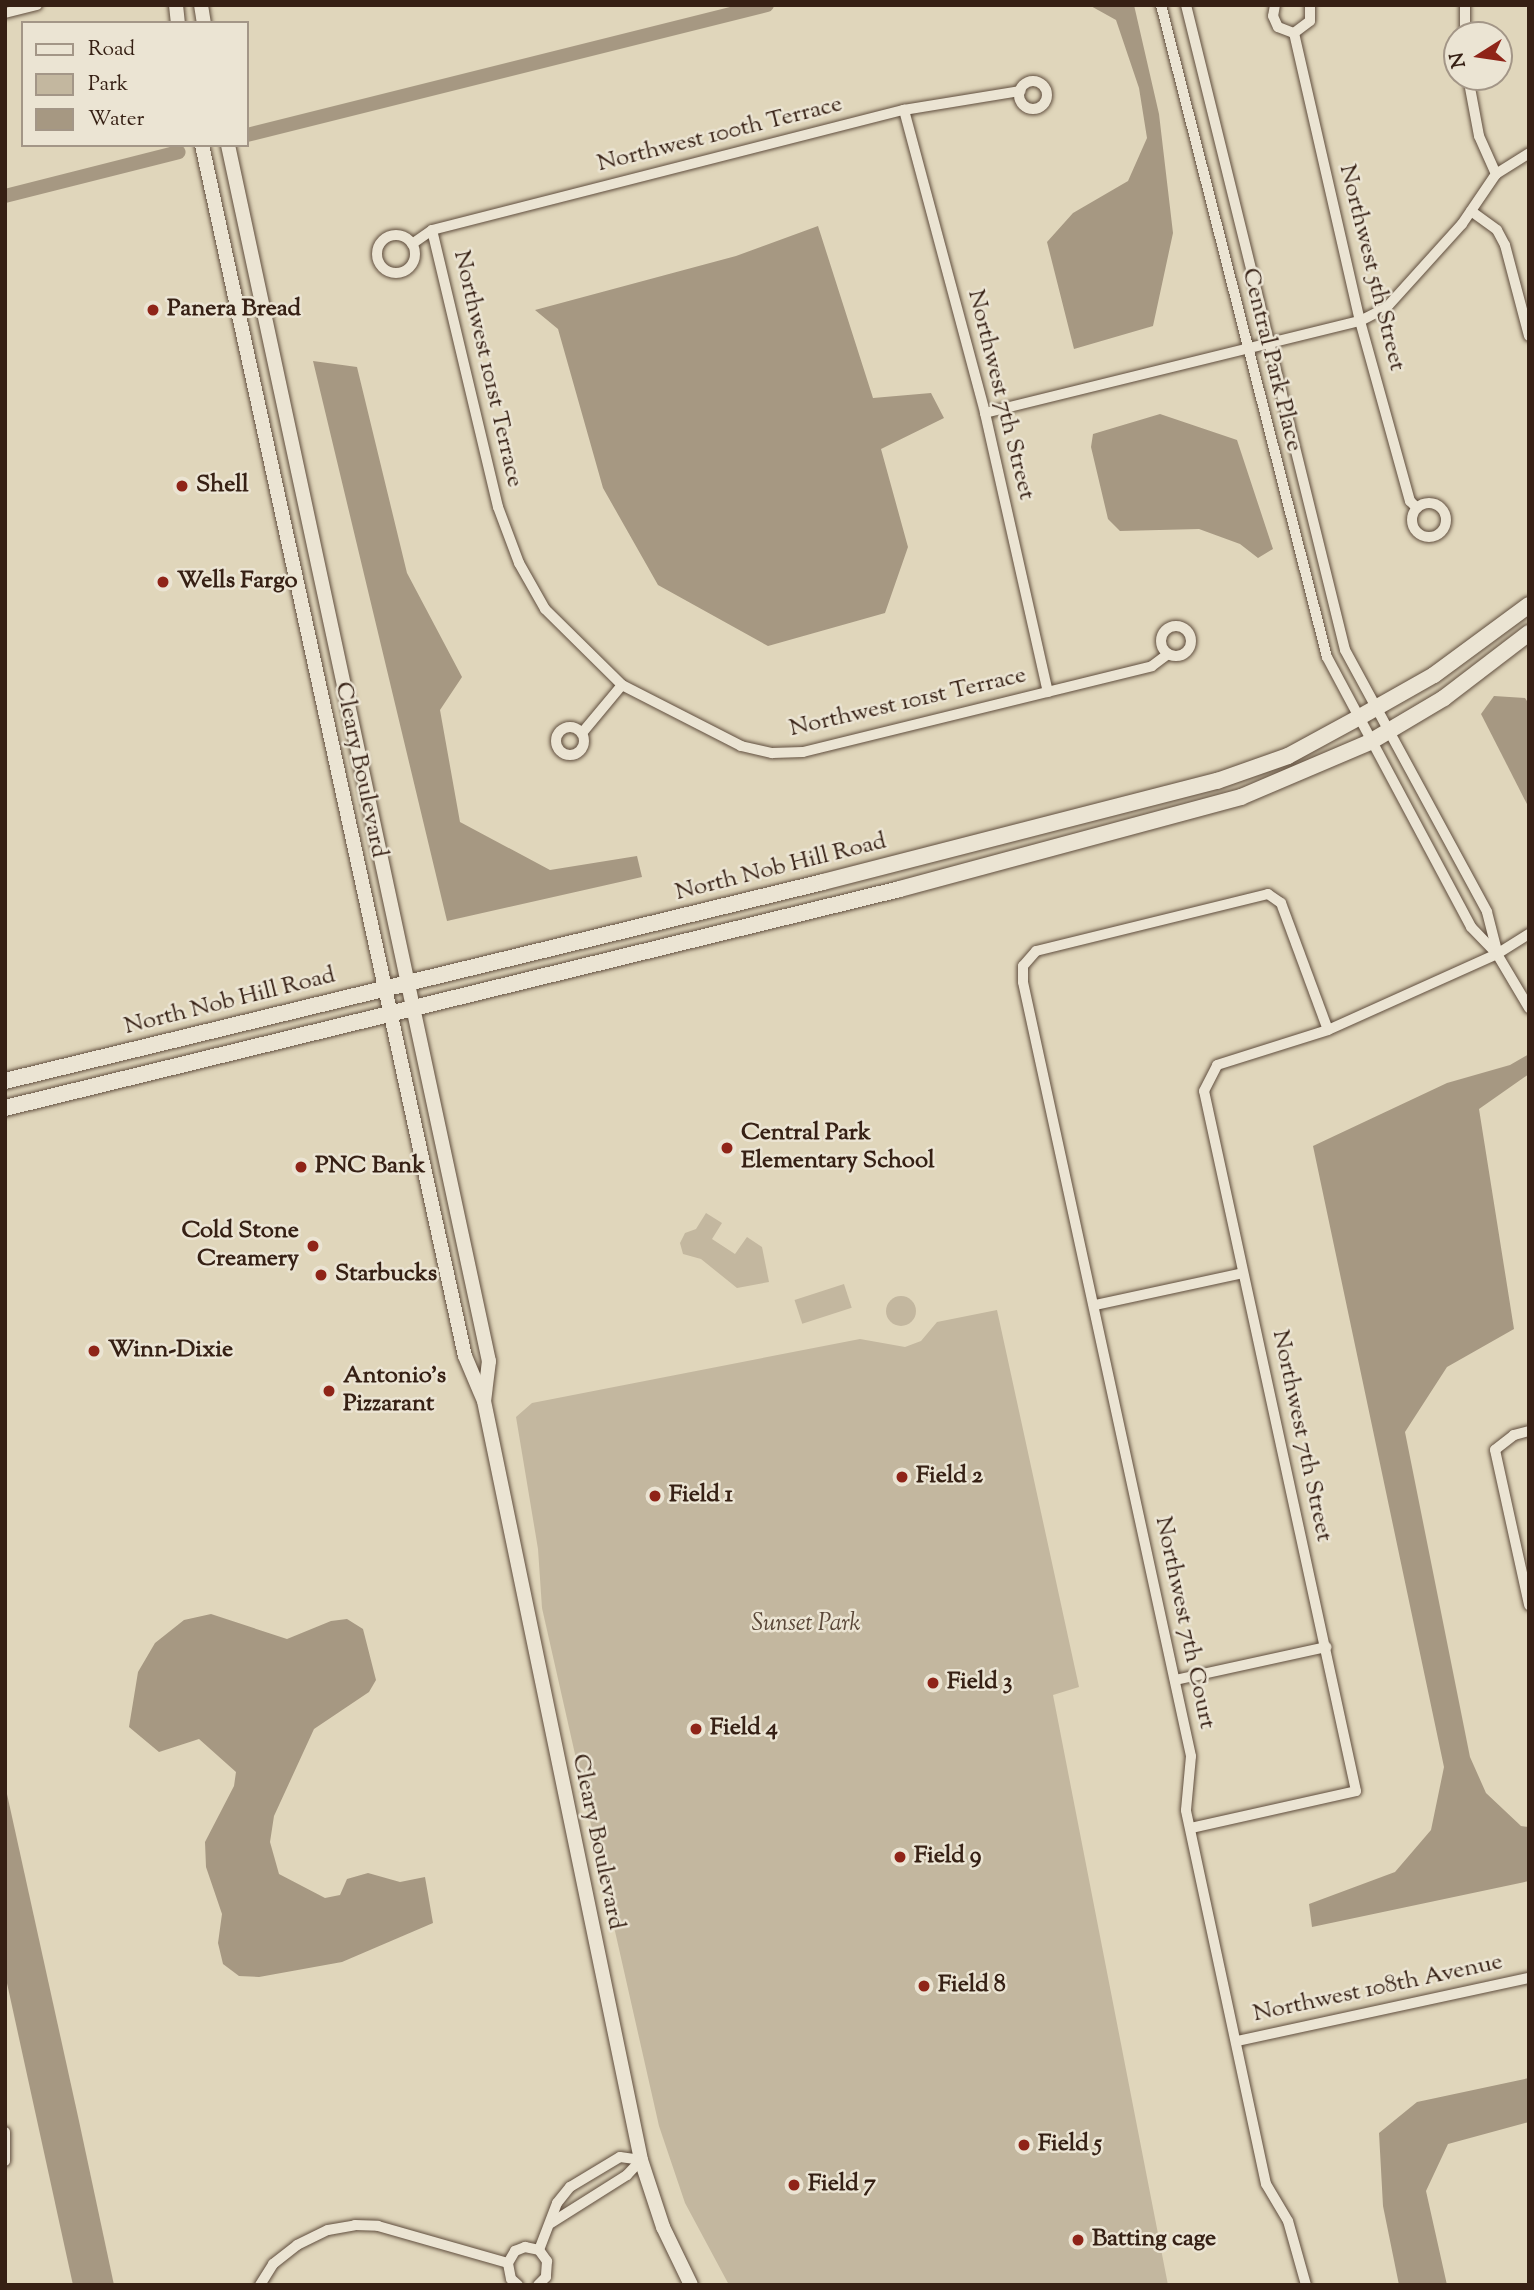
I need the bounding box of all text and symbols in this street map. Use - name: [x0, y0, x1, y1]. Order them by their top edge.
- legend: [21, 21, 248, 147]
- north arrow: [1443, 21, 1513, 91]
- text: Road: [88, 35, 135, 65]
- text: N: [1444, 50, 1474, 70]
- text: Park: [88, 70, 128, 100]
- street label: Northwest 100th Terrace: [595, 91, 845, 179]
- text: Water: [88, 105, 144, 135]
- street label: Northwest 5th Street: [1331, 162, 1411, 374]
- street label: Northwest 101st Terrace: [446, 248, 528, 490]
- street label: Central Park Place: [1234, 265, 1308, 455]
- street label: Northwest 7th Street: [960, 287, 1040, 503]
- place label: Panera Bread: [167, 296, 301, 324]
- marker: Panera Bread: [145, 302, 161, 318]
- place label: Shell: [196, 472, 249, 500]
- marker: Shell: [174, 478, 190, 494]
- place label: Wells Fargo: [177, 568, 298, 596]
- marker: Wells Fargo: [155, 574, 171, 590]
- street label: Northwest 101st Terrace: [787, 662, 1029, 744]
- street label: Cleary Boulevard: [327, 679, 393, 861]
- street label: North Nob Hill Road: [672, 828, 890, 908]
- street label: North Nob Hill Road: [121, 962, 339, 1042]
- place label: Central Park Elementary School: [741, 1120, 935, 1176]
- marker: Central Park Elementary School: [719, 1140, 735, 1156]
- place label: PNC Bank: [315, 1153, 425, 1181]
- marker: PNC Bank: [293, 1159, 309, 1175]
- place label: Cold Stone Creamery: [181, 1218, 299, 1274]
- marker: Cold Stone Creamery: [305, 1238, 321, 1254]
- place label: Starbucks: [335, 1261, 437, 1289]
- marker: Starbucks: [313, 1267, 329, 1283]
- street label: Northwest 7th Street: [1265, 1328, 1337, 1544]
- place label: Winn-Dixie: [108, 1337, 233, 1365]
- marker: Winn-Dixie: [86, 1343, 102, 1359]
- place label: Antonio's Pizzarant: [343, 1363, 446, 1419]
- marker: Antonio's Pizzarant: [321, 1383, 337, 1399]
- place label: Field 2: [916, 1463, 983, 1491]
- marker: Field 2: [894, 1469, 910, 1485]
- place label: Field 1: [669, 1482, 733, 1510]
- marker: Field 1: [647, 1488, 663, 1504]
- street label: Northwest 7th Court: [1147, 1514, 1221, 1732]
- park label: Sunset Park: [752, 1611, 860, 1639]
- place label: Field 3: [947, 1669, 1013, 1697]
- marker: Field 3: [925, 1675, 941, 1691]
- place label: Field 4: [710, 1715, 778, 1743]
- marker: Field 4: [688, 1721, 704, 1737]
- street label: Cleary Boulevard: [564, 1751, 630, 1933]
- place label: Field 9: [914, 1843, 981, 1871]
- marker: Field 9: [892, 1849, 908, 1865]
- street label: Northwest 108th Avenue: [1251, 1948, 1505, 2030]
- place label: Field 8: [938, 1972, 1006, 2000]
- marker: Field 8: [916, 1978, 932, 1994]
- place label: Field 5: [1038, 2131, 1102, 2159]
- marker: Field 5: [1016, 2137, 1032, 2153]
- place label: Field 7: [808, 2171, 876, 2199]
- marker: Field 7: [786, 2177, 802, 2193]
- place label: Batting cage: [1092, 2226, 1216, 2254]
- marker: Batting cage: [1070, 2232, 1086, 2248]

